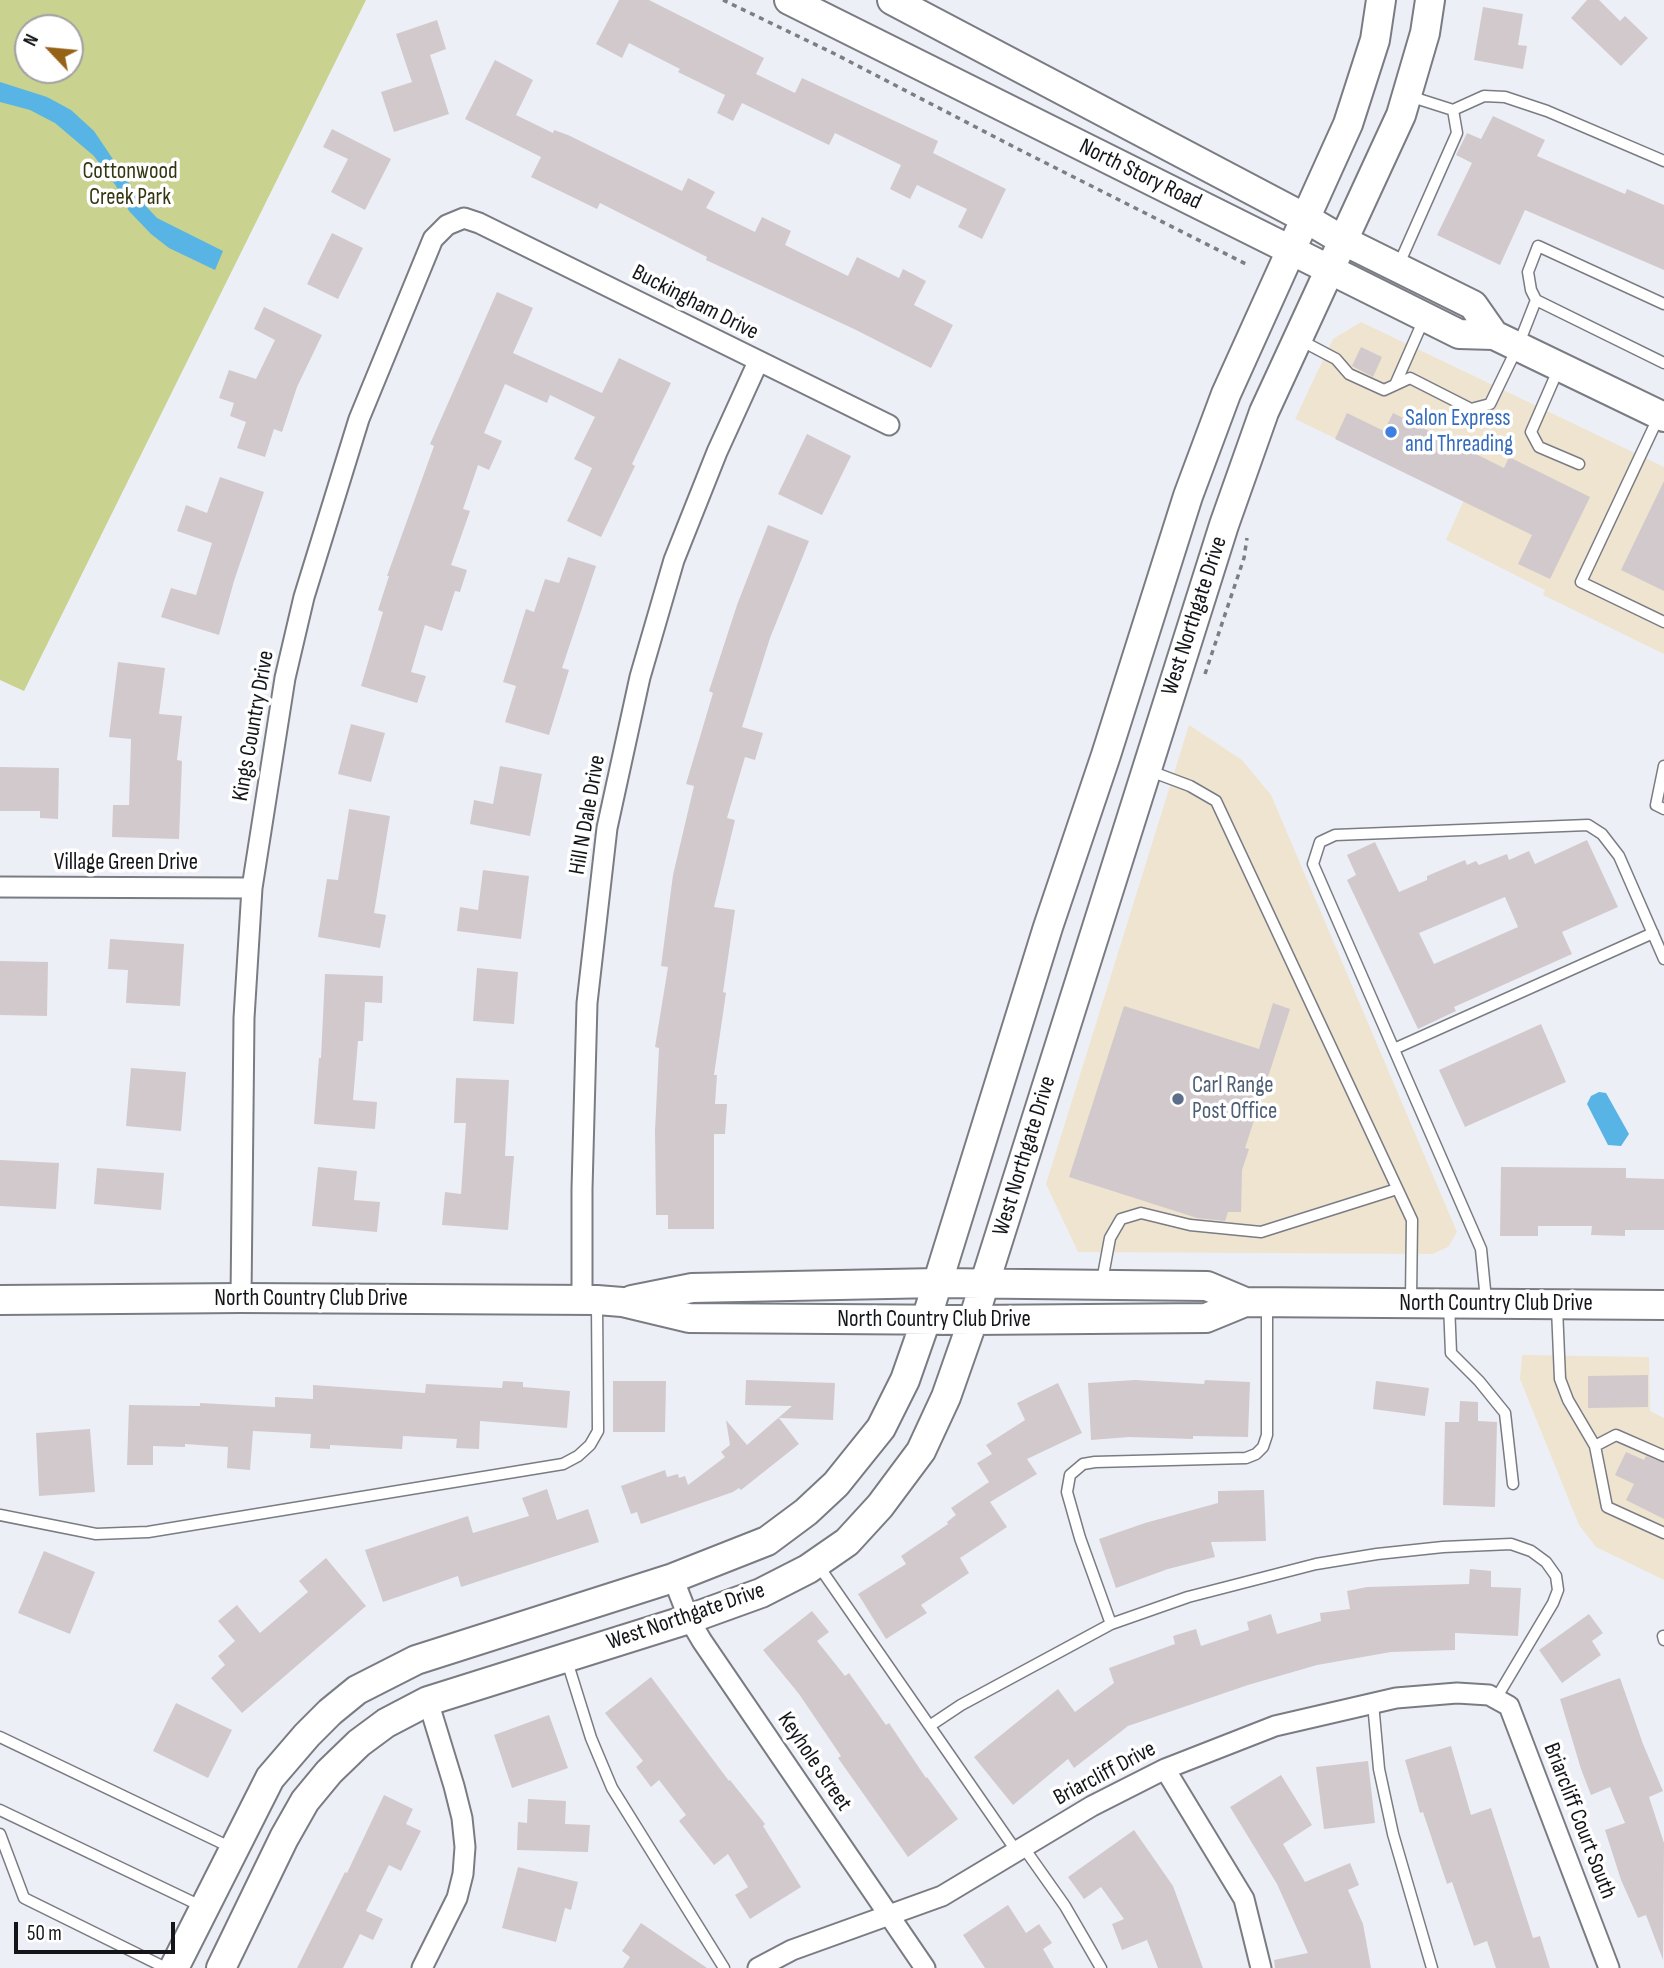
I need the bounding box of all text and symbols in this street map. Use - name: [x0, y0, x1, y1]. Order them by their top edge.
- north arrow: [14, 14, 84, 84]
- text: N: [19, 31, 44, 50]
- street label: North Story Road: [1074, 134, 1206, 216]
- park label: Cottonwood Creek Park: [82, 158, 178, 212]
- street label: Buckingham Drive: [627, 259, 763, 347]
- place label: Salon Express and Threading: [1405, 405, 1513, 459]
- marker: Salon Express and Threading: [1383, 424, 1399, 440]
- street label: West Northgate Drive: [1156, 533, 1234, 699]
- street label: Kings Country Drive: [227, 649, 281, 803]
- street label: Hill N Dale Drive: [564, 753, 612, 877]
- street label: Village Green Drive: [54, 849, 198, 877]
- place label: Carl Range Post Office: [1192, 1072, 1277, 1126]
- street label: West Northgate Drive: [988, 1073, 1062, 1239]
- marker: Carl Range Post Office: [1170, 1091, 1186, 1107]
- street label: North Country Club Drive: [214, 1285, 408, 1313]
- street label: North Country Club Drive: [1399, 1290, 1593, 1318]
- street label: North Country Club Drive: [837, 1306, 1031, 1334]
- street label: West Northgate Drive: [603, 1577, 769, 1657]
- street label: Keyhole Street: [771, 1707, 857, 1817]
- street label: Briarcliff Drive: [1049, 1736, 1161, 1812]
- street label: Briarcliff Court South: [1537, 1739, 1621, 1903]
- scale bar: [18, 1909, 178, 1953]
- text: 50 m: [27, 1921, 62, 1946]

